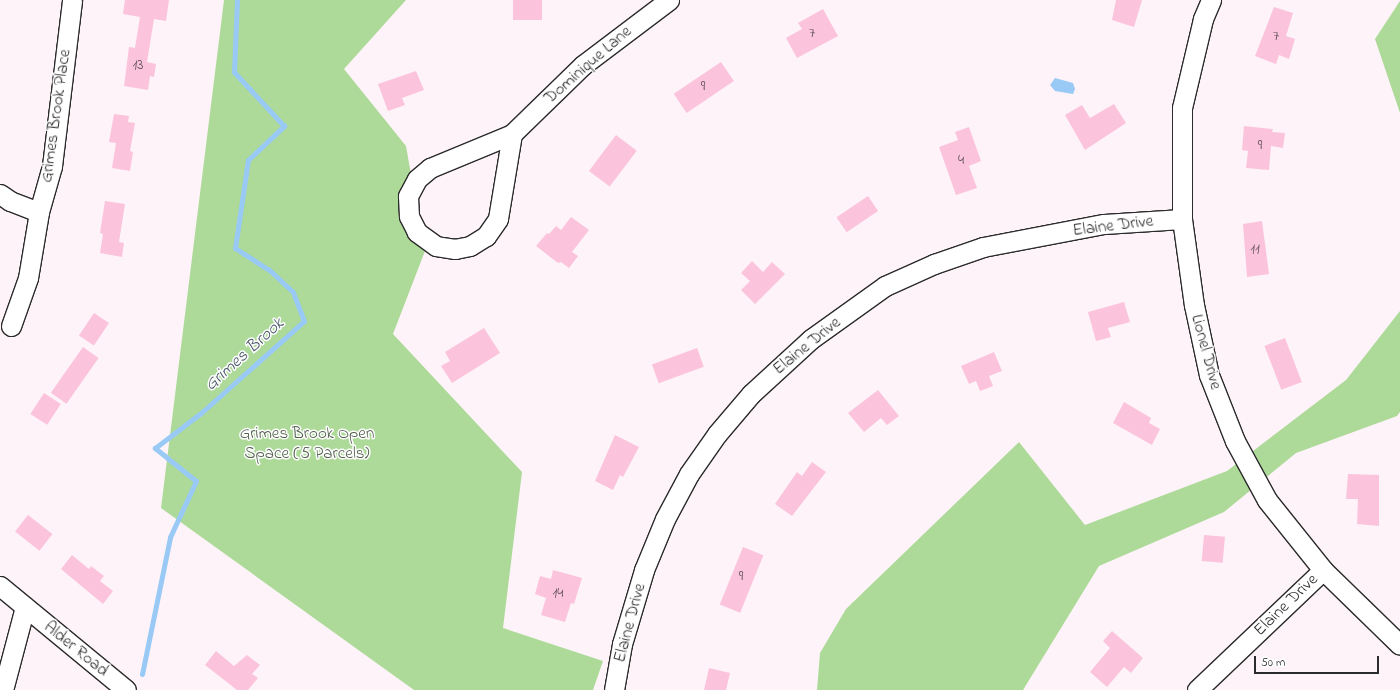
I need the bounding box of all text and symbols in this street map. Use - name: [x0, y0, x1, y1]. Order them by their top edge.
- street label: Dominique Lane: [540, 22, 636, 108]
- house number: 7: [809, 25, 815, 43]
- house number: 7: [1273, 28, 1279, 46]
- street label: Grimes Brook Place: [37, 48, 75, 184]
- house number: 13: [133, 57, 143, 75]
- house number: 9: [701, 78, 705, 96]
- house number: 9: [1258, 137, 1262, 155]
- house number: 4: [958, 152, 964, 170]
- street label: Elaine Drive: [1071, 211, 1155, 241]
- house number: 11: [1250, 241, 1260, 259]
- street label: Lionel Drive: [1186, 312, 1226, 392]
- street label: Elaine Drive: [769, 313, 845, 379]
- water label: Grimes Brook: [201, 314, 289, 396]
- park label: Grimes Brook Open Space (5 Parcels): [240, 424, 374, 464]
- house number: 9: [739, 568, 743, 586]
- street label: Elaine Drive: [1250, 569, 1322, 641]
- street label: Elaine Drive: [610, 581, 650, 665]
- house number: 14: [553, 585, 563, 603]
- street label: Alder Road: [40, 617, 112, 681]
- scale bar: [1256, 648, 1381, 674]
- text: 50 m: [1261, 654, 1285, 672]

